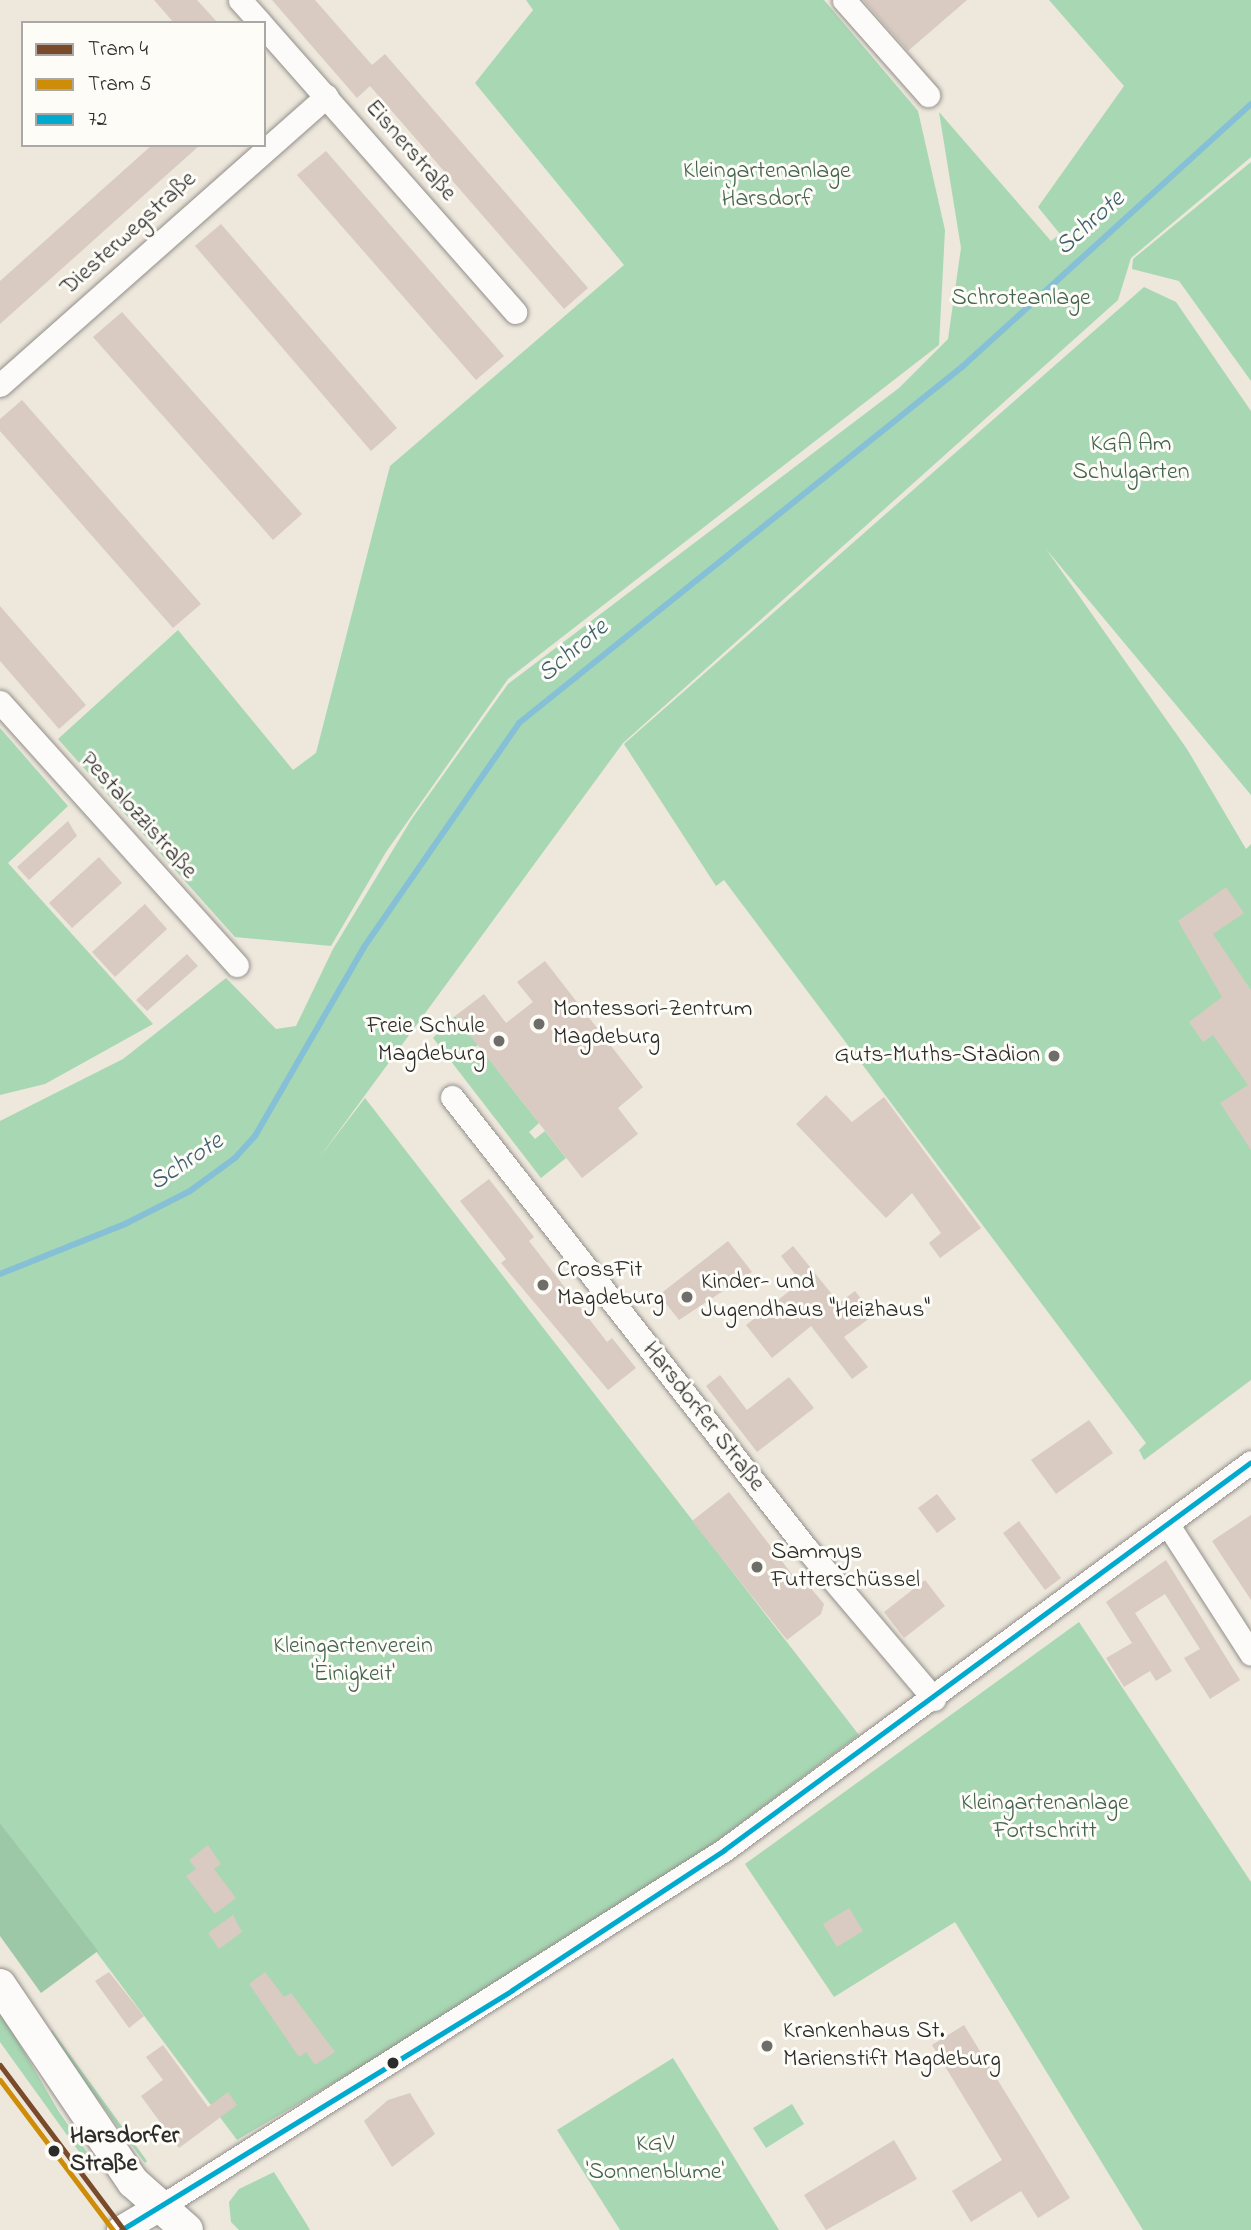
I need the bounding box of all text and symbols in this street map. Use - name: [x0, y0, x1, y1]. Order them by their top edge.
- legend: [21, 21, 266, 147]
- text: Tram 4: [88, 35, 148, 65]
- text: Tram 5: [88, 70, 151, 100]
- street label: Eisnerstraße: [358, 94, 462, 208]
- text: 72: [88, 105, 107, 135]
- park label: Kleingartenanlage Harsdorf: [683, 158, 851, 214]
- street label: Diesterwegstraße: [55, 166, 203, 302]
- water label: Schrote: [1050, 185, 1132, 263]
- park label: Schroteanlage: [951, 285, 1091, 313]
- park label: KGA Am Schulgarten: [1073, 431, 1189, 487]
- water label: Schrote: [532, 614, 616, 690]
- street label: Pestalozzistraße: [73, 746, 203, 886]
- place label: Montessori-Zentrum Magdeburg: [553, 996, 752, 1052]
- place label: Freie Schule Magdeburg: [366, 1013, 485, 1069]
- marker: Montessori-Zentrum Magdeburg: [531, 1016, 547, 1032]
- marker: Freie Schule Magdeburg: [491, 1033, 507, 1049]
- place label: Guts-Muths-Stadion: [835, 1042, 1040, 1070]
- marker: Guts-Muths-Stadion: [1046, 1048, 1062, 1064]
- water label: Schrote: [144, 1127, 230, 1199]
- place label: CrossFit Magdeburg: [557, 1257, 664, 1313]
- place label: Kinder- und Jugendhaus "Heizhaus": [701, 1269, 930, 1325]
- marker: CrossFit Magdeburg: [535, 1277, 551, 1293]
- marker: Kinder- und Jugendhaus "Heizhaus": [679, 1289, 695, 1305]
- street label: Harsdorfer Straße: [635, 1336, 771, 1498]
- place label: Sammys Futterschüssel: [771, 1539, 920, 1595]
- marker: Sammys Futterschüssel: [749, 1559, 765, 1575]
- park label: Kleingartenverein 'Einigkeit': [273, 1633, 433, 1689]
- park label: Kleingartenanlage Fortschritt: [961, 1790, 1129, 1846]
- place label: Krankenhaus St. Marienstift Magdeburg: [783, 2018, 1001, 2074]
- marker: Krankenhaus St. Marienstift Magdeburg: [757, 2036, 777, 2056]
- unlabelled marker: [386, 2056, 400, 2070]
- place label: Harsdorfer Straße: [70, 2123, 179, 2179]
- park label: KGV 'Sonnenblume': [586, 2131, 724, 2187]
- marker: Harsdorfer Straße: [44, 2141, 64, 2161]

